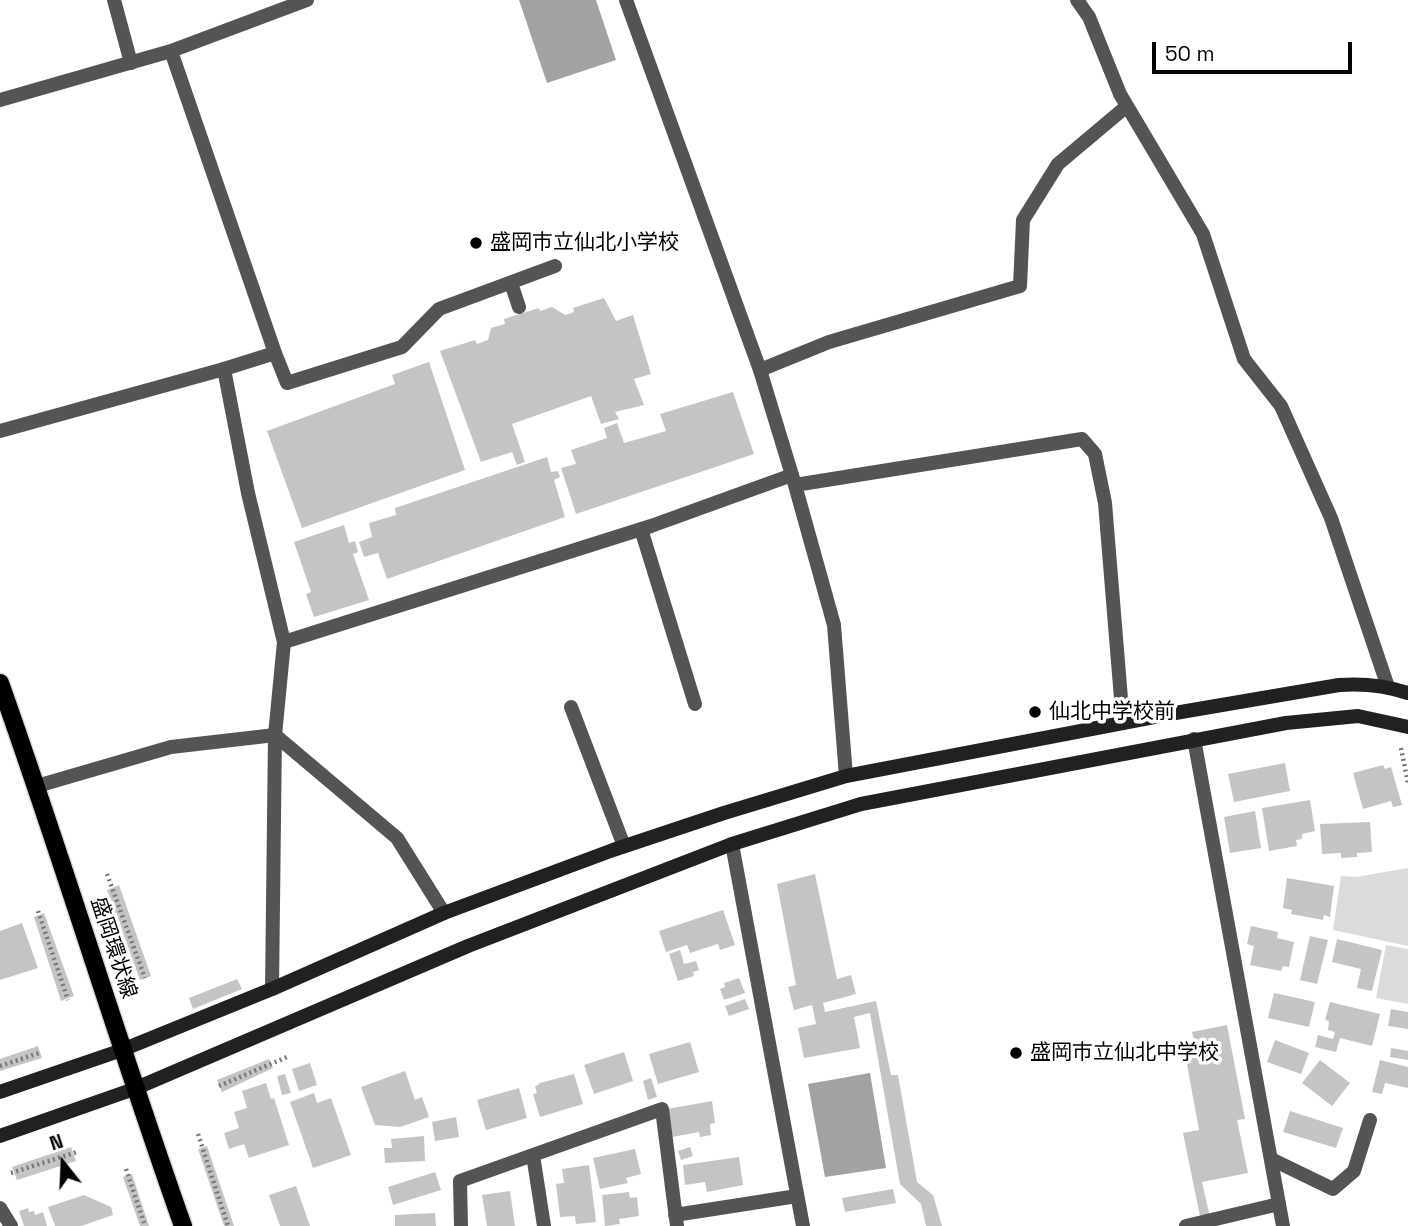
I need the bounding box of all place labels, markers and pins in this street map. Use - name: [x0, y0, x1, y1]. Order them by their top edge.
- place label: 盛岡市立仙北小学校: [490, 230, 679, 256]
- marker: 盛岡市立仙北小学校: [468, 235, 484, 251]
- place label: 仙北中学校前: [1049, 699, 1175, 725]
- marker: 仙北中学校前: [1027, 704, 1043, 720]
- place label: 盛岡市立仙北中学校: [1030, 1040, 1219, 1066]
- marker: 盛岡市立仙北中学校: [1008, 1045, 1024, 1061]

